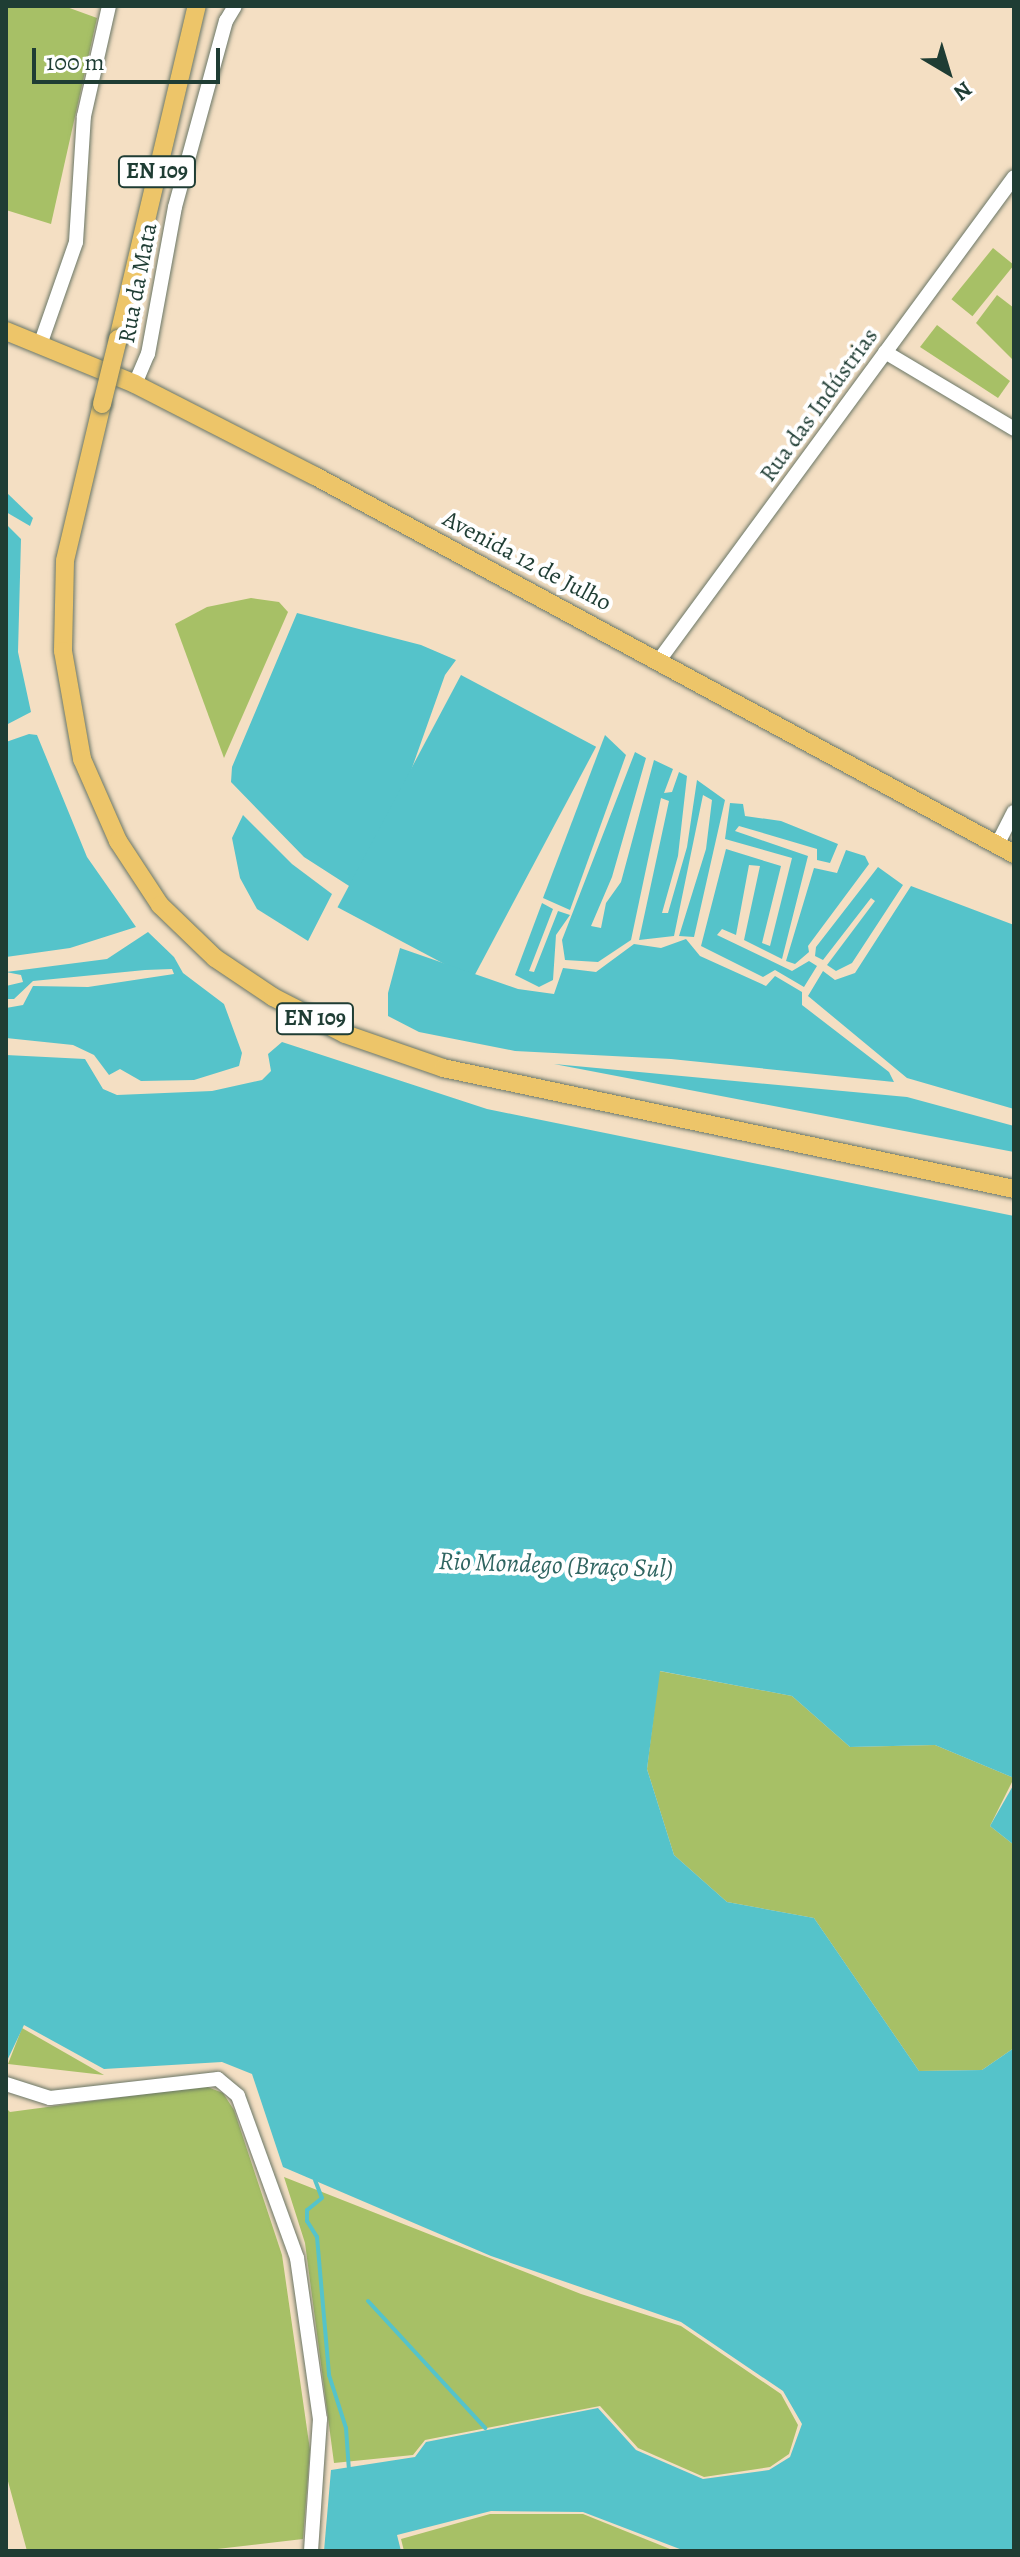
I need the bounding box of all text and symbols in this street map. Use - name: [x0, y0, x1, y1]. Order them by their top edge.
- scale bar: [36, 32, 224, 82]
- north arrow: [908, 32, 988, 112]
- text: 100 m: [46, 46, 105, 78]
- text: N: [947, 74, 978, 108]
- road number: EN 109: [117, 154, 197, 190]
- street label: Rua da Mata: [112, 220, 164, 346]
- street label: Rua das Indústrias: [754, 322, 884, 488]
- street label: Avenida 12 de Julho: [438, 504, 616, 618]
- road number: EN 109: [275, 1001, 355, 1037]
- water label: Rio Mondego (Braço Sul): [438, 1545, 674, 1585]

